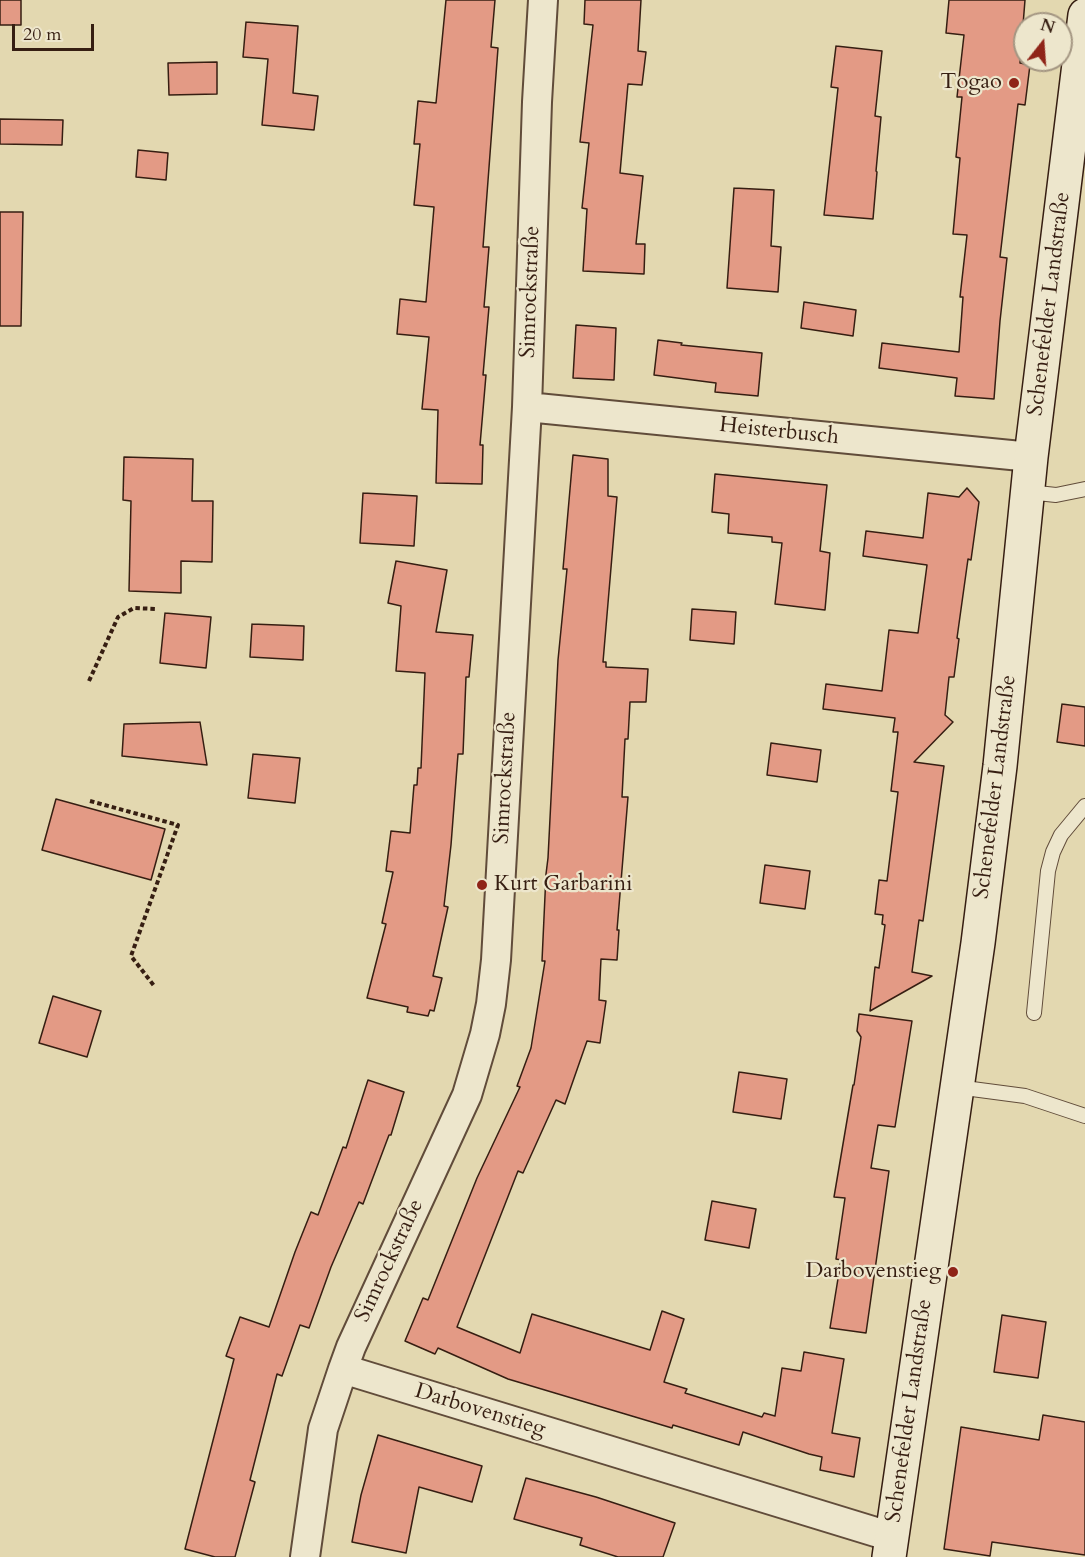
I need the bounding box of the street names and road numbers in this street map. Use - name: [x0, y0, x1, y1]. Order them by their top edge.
- street label: Schenefelder Landstraße: [1023, 190, 1077, 418]
- street label: Simrockstraße: [515, 225, 547, 359]
- street label: Heisterbusch: [718, 413, 840, 451]
- street label: Schenefelder Landstraße: [969, 673, 1023, 901]
- street label: Simrockstraße: [489, 711, 523, 845]
- street label: Simrockstraße: [350, 1195, 430, 1327]
- street label: Schenefelder Landstraße: [881, 1298, 939, 1524]
- street label: Darbovenstieg: [411, 1379, 549, 1443]

